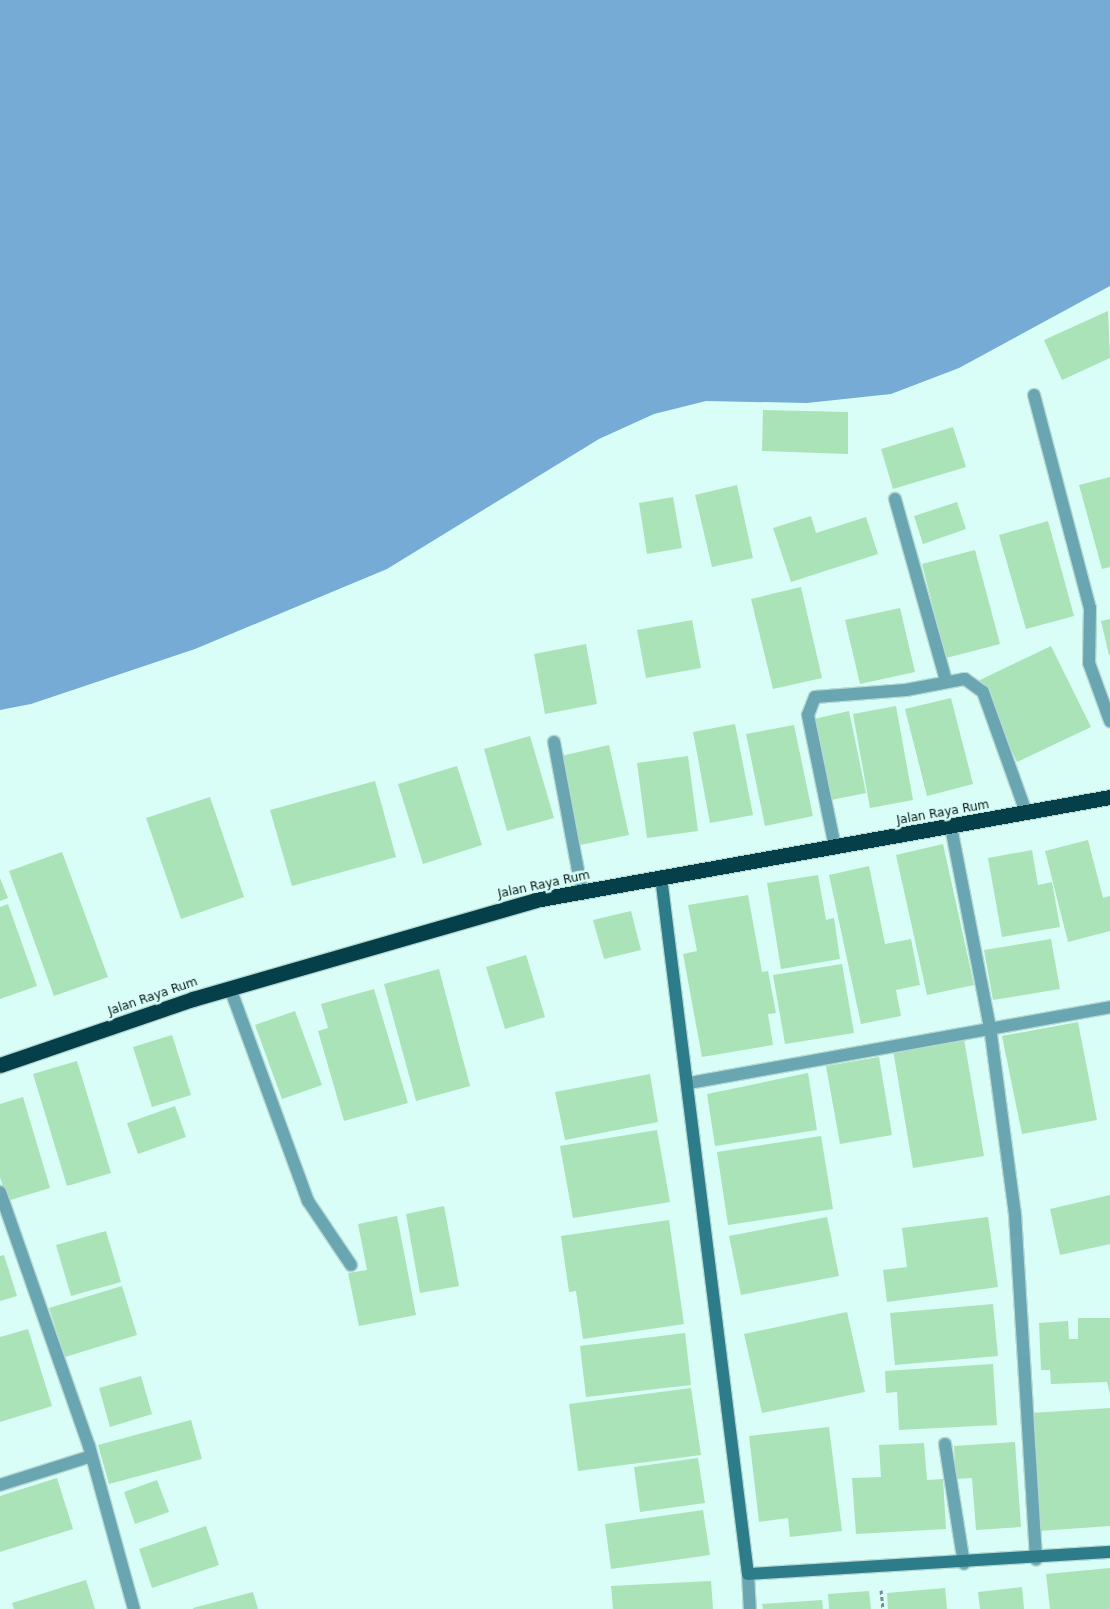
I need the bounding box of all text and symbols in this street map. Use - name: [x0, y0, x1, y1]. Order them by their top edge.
- street label: Jalan Raya Rum: [896, 798, 990, 828]
- street label: Jalan Raya Rum: [497, 868, 591, 902]
- street label: Jalan Raya Rum: [106, 975, 200, 1019]

